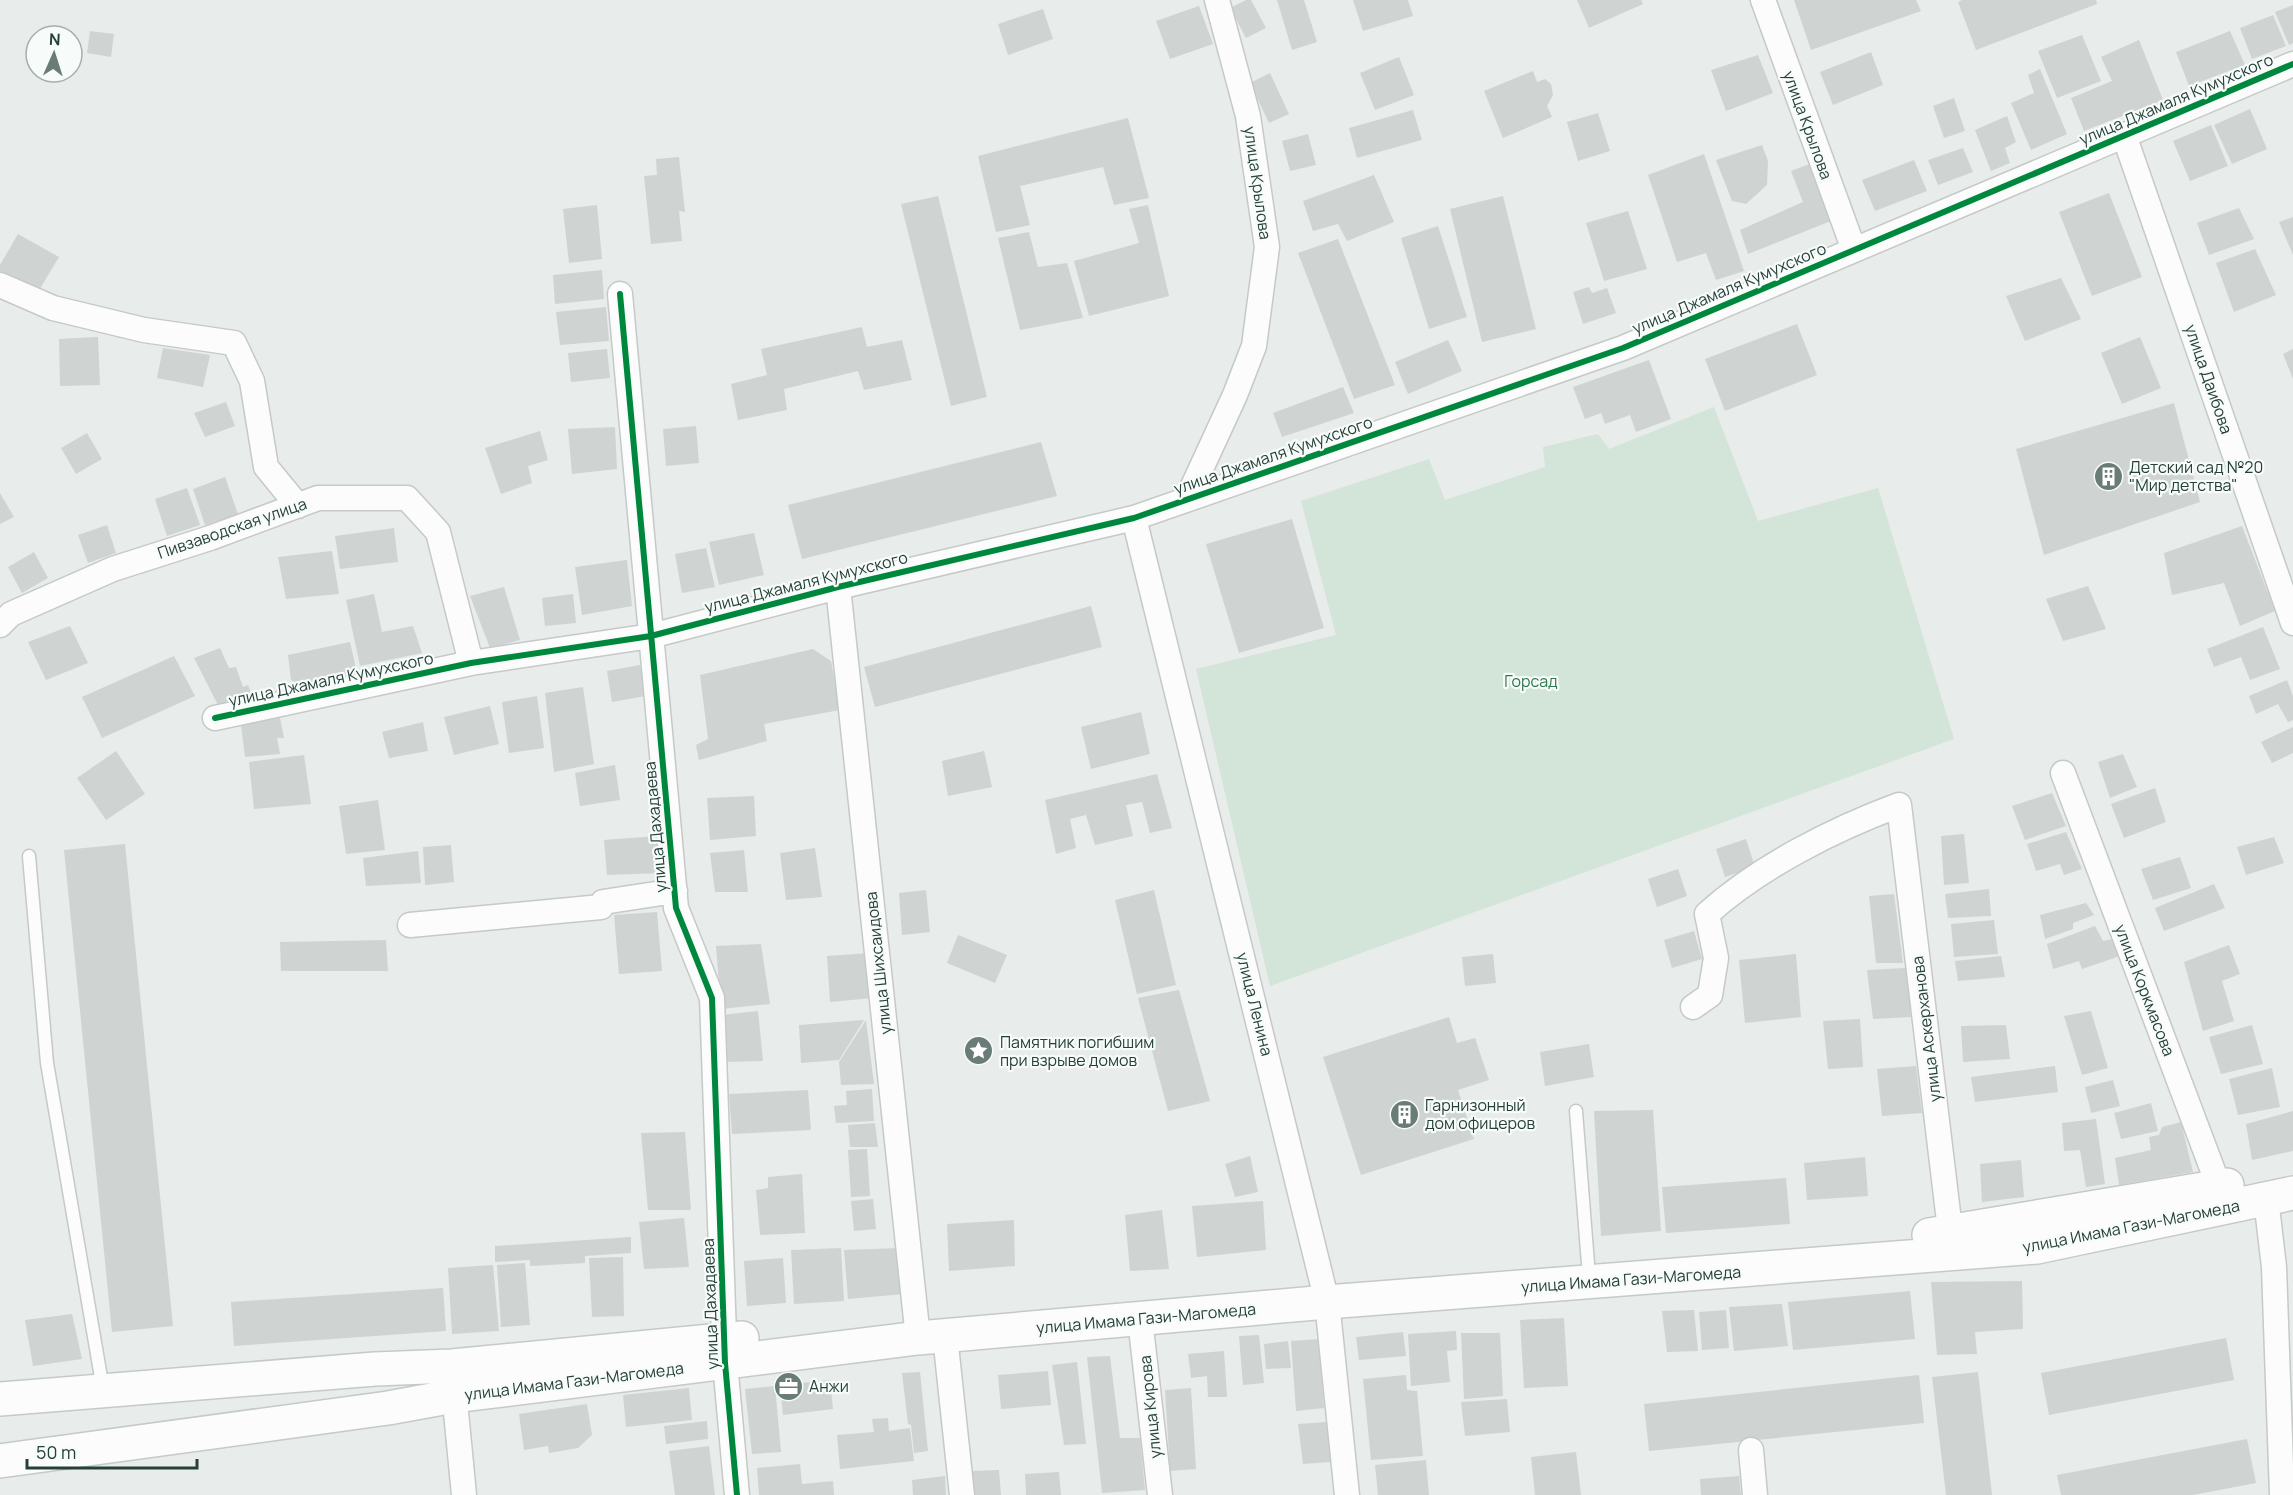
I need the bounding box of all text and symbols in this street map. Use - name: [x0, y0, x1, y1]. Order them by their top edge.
- north arrow: [24, 24, 84, 84]
- text: N: [48, 28, 61, 50]
- street label: улица Джамаля Кумухского: [2076, 48, 2276, 150]
- street label: улица Крылова: [1778, 68, 1838, 182]
- street label: улица Крылова: [1239, 125, 1277, 241]
- street label: улица Джамаля Кумухского: [1629, 237, 1829, 339]
- street label: улица Даибова: [2180, 321, 2238, 437]
- street label: улица Джамаля Кумухского: [1171, 411, 1375, 499]
- place label: Детский сад №20 "Мир детства": [2129, 456, 2263, 496]
- building icon: Детский сад №20 "Мир детства": [2092, 460, 2124, 492]
- street label: Пивзаводская улица: [155, 492, 309, 564]
- street label: улица Джамаля Кумухского: [702, 546, 910, 618]
- street label: улица Джамаля Кумухского: [227, 647, 435, 711]
- park label: Горсад: [1504, 670, 1558, 692]
- street label: улица Дахадаева: [638, 761, 672, 893]
- street label: улица Шихсаидова: [860, 891, 896, 1035]
- street label: улица Коркмасова: [2110, 921, 2180, 1059]
- street label: улица Ленина: [1232, 950, 1278, 1058]
- street label: улица Аскерханова: [1906, 955, 1946, 1103]
- place label: Памятник погибшим при взрыве домов: [1000, 1031, 1154, 1071]
- place icon: Памятник погибшим при взрыве домов: [963, 1035, 995, 1067]
- place label: Гарнизонный дом офицеров: [1425, 1094, 1536, 1134]
- building icon: Гарнизонный дом офицеров: [1388, 1098, 1420, 1130]
- street label: улица Имама Гази-Магомеда: [2021, 1194, 2241, 1258]
- street label: улица Дахадаева: [697, 1238, 723, 1370]
- street label: улица Имама Гази-Магомеда: [1520, 1260, 1742, 1298]
- street label: улица Имама Гази-Магомеда: [1035, 1297, 1257, 1339]
- street label: улица Кирова: [1134, 1354, 1166, 1460]
- street label: улица Имама Гази-Магомеда: [463, 1357, 685, 1405]
- office icon: Анжи: [772, 1370, 804, 1402]
- place label: Анжи: [809, 1375, 849, 1397]
- scale bar: [27, 1432, 196, 1470]
- text: 50 m: [36, 1440, 76, 1464]

